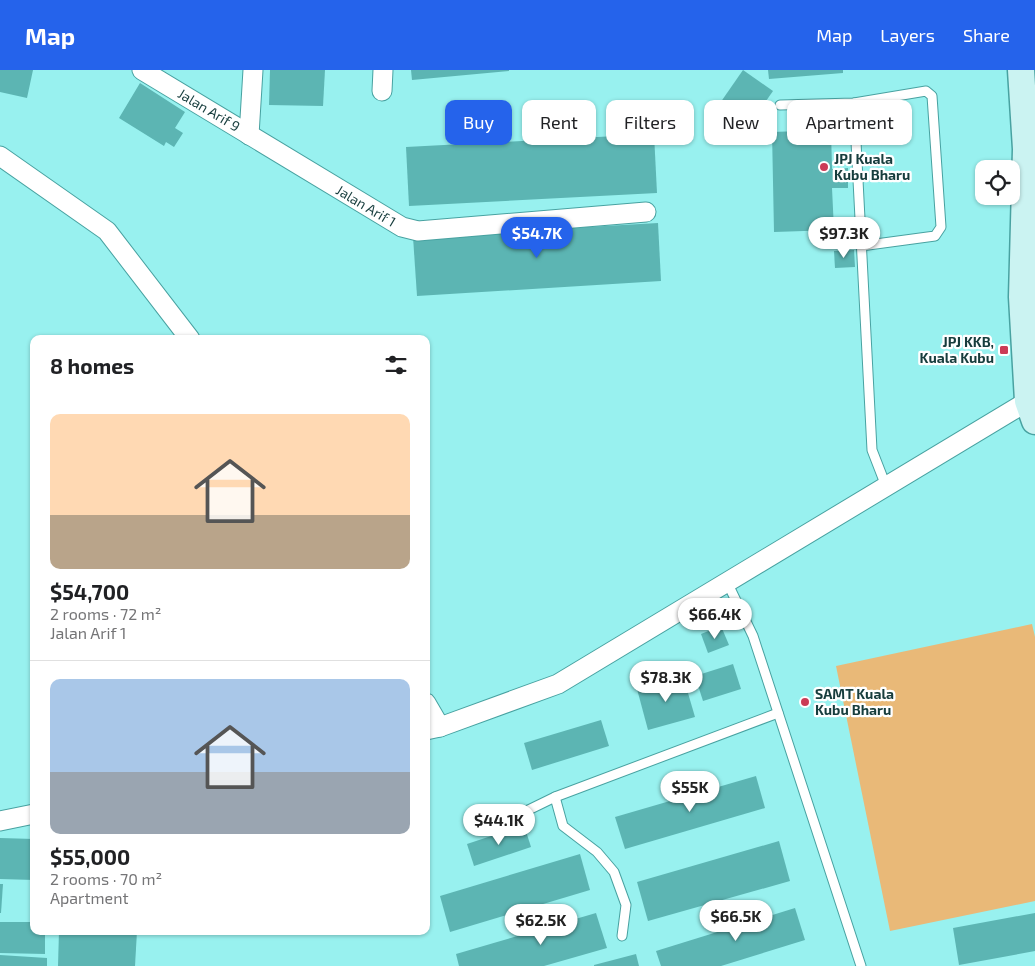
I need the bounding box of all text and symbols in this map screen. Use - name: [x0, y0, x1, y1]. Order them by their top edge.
- text: Map: [25, 21, 75, 50]
- text: Map: [816, 24, 852, 46]
- text: Layers: [880, 24, 935, 46]
- text: Share: [963, 24, 1010, 46]
- street label: Jalan Arif 9: [175, 84, 243, 135]
- chip: Buy: [445, 100, 512, 145]
- chip: Rent: [522, 100, 596, 145]
- chip: Filters: [606, 100, 694, 145]
- chip: New: [704, 100, 777, 145]
- chip: Apartment: [787, 100, 912, 145]
- place label: JPJ Kuala Kubu Bharu: [834, 150, 910, 183]
- map controls: [975, 160, 1020, 205]
- button: locate: [975, 160, 1020, 205]
- marker: JPJ Kuala Kubu Bharu: [818, 161, 830, 173]
- street label: Jalan Arif 1: [333, 181, 399, 230]
- pin: $54.7K: [496, 216, 578, 259]
- pin: $97.3K: [803, 216, 885, 259]
- text: $54.7K: [512, 223, 562, 242]
- text: $97.3K: [819, 223, 869, 242]
- place label: JPJ KKB, Kuala Kubu: [920, 333, 994, 366]
- marker: JPJ KKB, Kuala Kubu: [998, 344, 1010, 356]
- icon: filters: [382, 351, 410, 379]
- text: 8 homes: [50, 353, 134, 378]
- icon: home: [185, 446, 275, 536]
- text: $54,700: [50, 579, 129, 604]
- pin: $66.4K: [674, 598, 756, 640]
- text: 2 rooms · 72 m²: [50, 604, 161, 623]
- text: $66.4K: [689, 604, 741, 623]
- text: Jalan Arif 1: [50, 623, 126, 642]
- pin: $78.3K: [625, 660, 707, 703]
- text: $78.3K: [641, 667, 691, 686]
- place label: SAMT Kuala Kubu Bharu: [815, 685, 894, 718]
- marker: SAMT Kuala Kubu Bharu: [799, 696, 811, 708]
- icon: home: [185, 712, 275, 802]
- pin: $55K: [660, 770, 720, 813]
- text: $55K: [671, 777, 709, 796]
- pin: $44.1K: [458, 804, 540, 846]
- text: $44.1K: [474, 810, 524, 829]
- text: $55,000: [50, 844, 130, 869]
- text: 2 rooms · 70 m²: [50, 869, 162, 888]
- text: Apartment: [50, 888, 129, 907]
- pin: $66.5K: [695, 900, 777, 942]
- pin: $62.5K: [500, 904, 582, 946]
- text: $66.5K: [710, 906, 762, 925]
- text: $62.5K: [516, 910, 566, 929]

